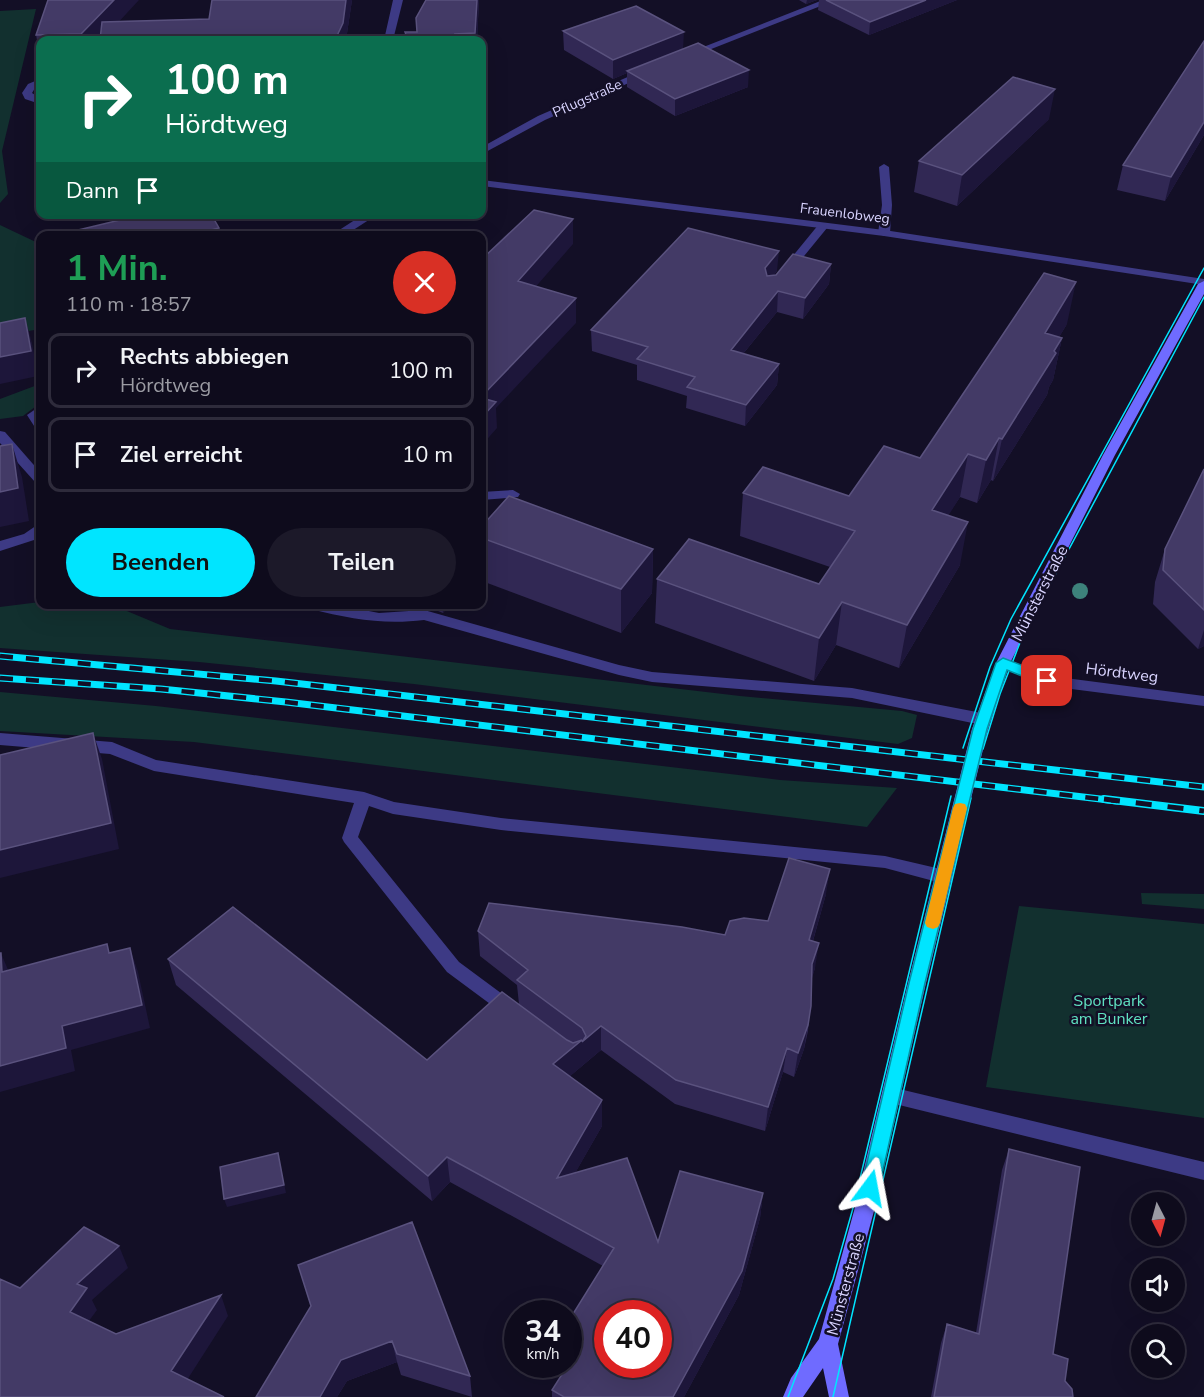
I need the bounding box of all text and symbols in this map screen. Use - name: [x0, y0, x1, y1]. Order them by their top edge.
- text: 100 m: [165, 52, 289, 109]
- icon: right: [66, 60, 144, 138]
- street label: Pflugstraße: [550, 75, 625, 122]
- text: Hördtweg: [165, 106, 288, 143]
- icon: arrive: [131, 174, 164, 207]
- text: Dann: [66, 176, 119, 206]
- street label: Frauenlobweg: [799, 199, 891, 228]
- text: 1 Min.: [66, 244, 168, 293]
- button: close: [393, 251, 456, 314]
- text: 110 m · 18:57: [66, 291, 192, 318]
- text: Rechts abbiegen: [120, 342, 289, 372]
- icon: right: [69, 354, 102, 387]
- text: 100 m: [389, 356, 453, 386]
- text: Hördtweg: [120, 372, 211, 399]
- icon: arrive: [69, 438, 102, 471]
- text: Ziel erreicht: [120, 440, 242, 470]
- text: 10 m: [402, 440, 453, 470]
- button: Beenden: [66, 528, 255, 597]
- button: Teilen: [267, 528, 456, 597]
- street label: Münsterstraße: [1006, 542, 1073, 645]
- pin: [1021, 655, 1072, 706]
- street label: Hördtweg: [1084, 658, 1159, 688]
- icon: arrive: [1030, 664, 1063, 697]
- park label: Sportpark am Bunker: [1070, 990, 1148, 1030]
- position arrow: [838, 1156, 902, 1220]
- north arrow: [1131, 1192, 1185, 1246]
- map controls: [1131, 1192, 1185, 1378]
- street label: Münsterstraße: [822, 1231, 870, 1338]
- button: sound: [1131, 1258, 1185, 1312]
- speed limit sign: 40: [594, 1300, 672, 1378]
- text: 34: [525, 1311, 561, 1352]
- button: search: [1131, 1324, 1185, 1378]
- text: km/h: [526, 1344, 560, 1364]

